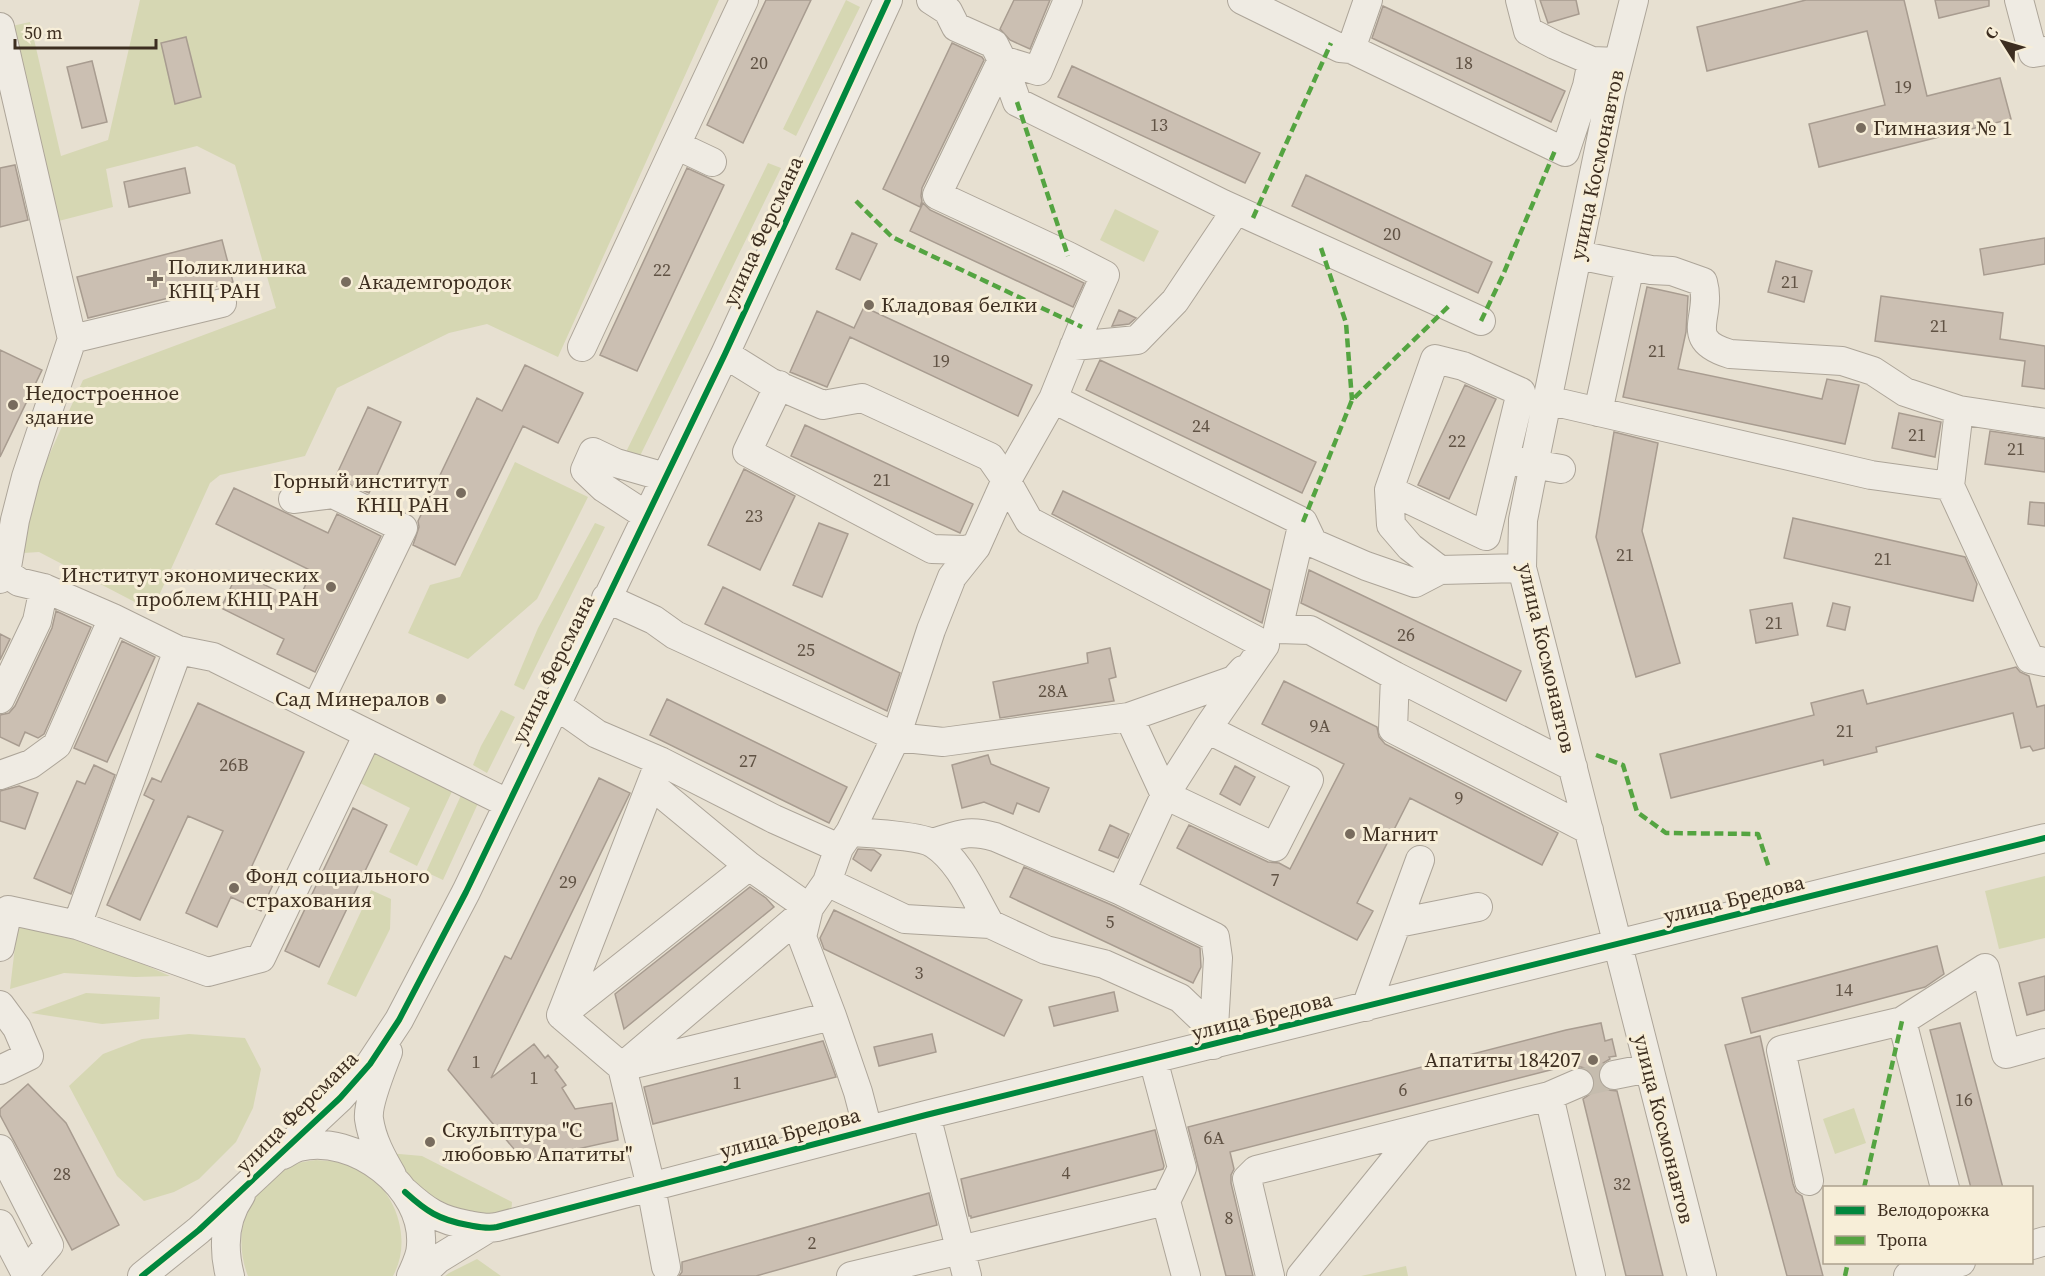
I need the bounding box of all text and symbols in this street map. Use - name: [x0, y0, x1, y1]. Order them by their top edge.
- scale bar: [15, 12, 156, 50]
- north arrow: [1973, 12, 2033, 72]
- text: 50 m: [24, 20, 62, 45]
- text: С: [1979, 22, 2003, 44]
- house number: 20: [750, 50, 768, 75]
- house number: 18: [1455, 50, 1473, 75]
- street label: улица Космонавтов: [1562, 67, 1631, 263]
- house number: 19: [1894, 74, 1912, 99]
- house number: 13: [1150, 112, 1168, 137]
- place label: Гимназия № 1: [1873, 113, 2012, 142]
- marker: Гимназия № 1: [1854, 121, 1868, 135]
- street label: улица Ферсмана: [715, 151, 810, 310]
- house number: 20: [1383, 221, 1401, 246]
- place label: Поликлиника КНЦ РАН: [168, 252, 307, 305]
- house number: 22: [653, 257, 671, 282]
- place label: Академгородок: [358, 267, 512, 296]
- house number: 21: [1781, 269, 1799, 294]
- marker: Поликлиника КНЦ РАН: [146, 270, 164, 288]
- marker: Академгородок: [339, 275, 353, 289]
- place label: Кладовая белки: [881, 290, 1038, 319]
- marker: Кладовая белки: [862, 298, 876, 312]
- house number: 21: [1930, 313, 1948, 338]
- house number: 21: [1648, 338, 1666, 363]
- house number: 19: [932, 348, 950, 373]
- place label: Недостроенное здание: [25, 378, 179, 431]
- marker: Недостроенное здание: [6, 398, 20, 412]
- house number: 24: [1192, 413, 1210, 438]
- house number: 21: [1908, 422, 1926, 447]
- house number: 22: [1448, 428, 1466, 453]
- house number: 21: [2007, 436, 2025, 461]
- place label: Горный институт КНЦ РАН: [273, 466, 449, 519]
- house number: 21: [873, 467, 891, 492]
- marker: Горный институт КНЦ РАН: [454, 486, 468, 500]
- house number: 23: [745, 503, 763, 528]
- house number: 21: [1616, 542, 1634, 567]
- house number: 21: [1874, 546, 1892, 571]
- place label: Институт экономических проблем КНЦ РАН: [61, 560, 319, 613]
- street label: улица Космонавтов: [1512, 560, 1583, 756]
- marker: Институт экономических проблем КНЦ РАН: [324, 580, 338, 594]
- street label: улица Ферсмана: [504, 589, 601, 748]
- house number: 21: [1765, 610, 1783, 635]
- house number: 26: [1397, 622, 1415, 647]
- house number: 25: [797, 637, 815, 662]
- house number: 28А: [1038, 678, 1068, 703]
- place label: Сад Минералов: [275, 684, 429, 713]
- marker: Сад Минералов: [434, 692, 448, 706]
- house number: 9А: [1310, 713, 1331, 738]
- house number: 21: [1836, 718, 1854, 743]
- house number: 27: [739, 748, 757, 773]
- house number: 26В: [219, 752, 249, 777]
- house number: 9: [1455, 785, 1464, 810]
- place label: Магнит: [1362, 819, 1438, 848]
- marker: Магнит: [1343, 827, 1357, 841]
- place label: Фонд социального страхования: [246, 861, 430, 914]
- house number: 7: [1271, 867, 1280, 892]
- street label: улица Бредова: [1660, 867, 1808, 930]
- house number: 29: [559, 869, 577, 894]
- marker: Фонд социального страхования: [227, 881, 241, 895]
- house number: 5: [1106, 909, 1115, 934]
- house number: 3: [915, 960, 924, 985]
- house number: 14: [1835, 977, 1853, 1002]
- street label: улица Бредова: [1188, 984, 1336, 1047]
- street label: улица Космонавтов: [1627, 1031, 1702, 1227]
- street label: улица Ферсмана: [229, 1044, 364, 1179]
- place label: Апатиты 184207: [1424, 1045, 1581, 1074]
- house number: 1: [472, 1049, 481, 1074]
- marker: Апатиты 184207: [1586, 1053, 1600, 1067]
- house number: 1: [530, 1065, 539, 1090]
- house number: 1: [733, 1070, 742, 1095]
- house number: 6: [1399, 1077, 1408, 1102]
- house number: 16: [1955, 1087, 1973, 1112]
- street label: улица Бредова: [716, 1100, 864, 1165]
- place label: Скульптура "С любовью Апатиты": [442, 1115, 632, 1168]
- house number: 6А: [1204, 1125, 1225, 1150]
- marker: Скульптура "С любовью Апатиты": [423, 1135, 437, 1149]
- house number: 4: [1062, 1160, 1071, 1185]
- house number: 28: [53, 1161, 71, 1186]
- house number: 32: [1613, 1171, 1631, 1196]
- legend: [1823, 1186, 2033, 1264]
- text: Велодорожка: [1877, 1197, 1990, 1222]
- house number: 8: [1225, 1205, 1234, 1230]
- text: Тропа: [1877, 1227, 1928, 1252]
- house number: 2: [808, 1230, 817, 1255]

